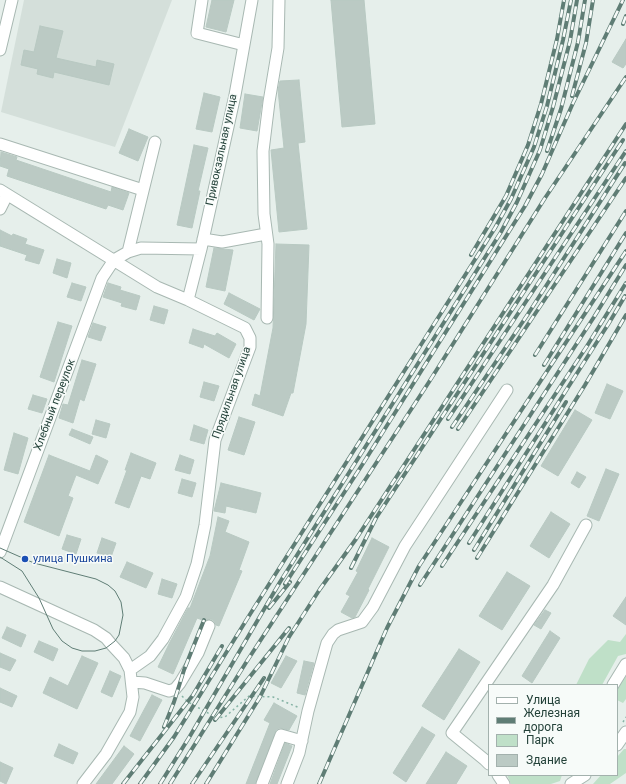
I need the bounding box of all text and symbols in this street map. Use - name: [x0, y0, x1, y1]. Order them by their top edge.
- street label: Привокзальная улица: [204, 93, 240, 207]
- street label: Прядильная улица: [210, 345, 254, 441]
- street label: Хлебный переулок: [31, 357, 79, 453]
- place label: улица Пушкина: [33, 552, 112, 566]
- marker: улица Пушкина: [20, 554, 30, 564]
- legend: [488, 684, 618, 776]
- text: Улица: [526, 693, 561, 707]
- text: Железная дорога: [524, 706, 580, 734]
- text: Парк: [526, 733, 554, 747]
- text: Здание: [526, 753, 567, 767]

